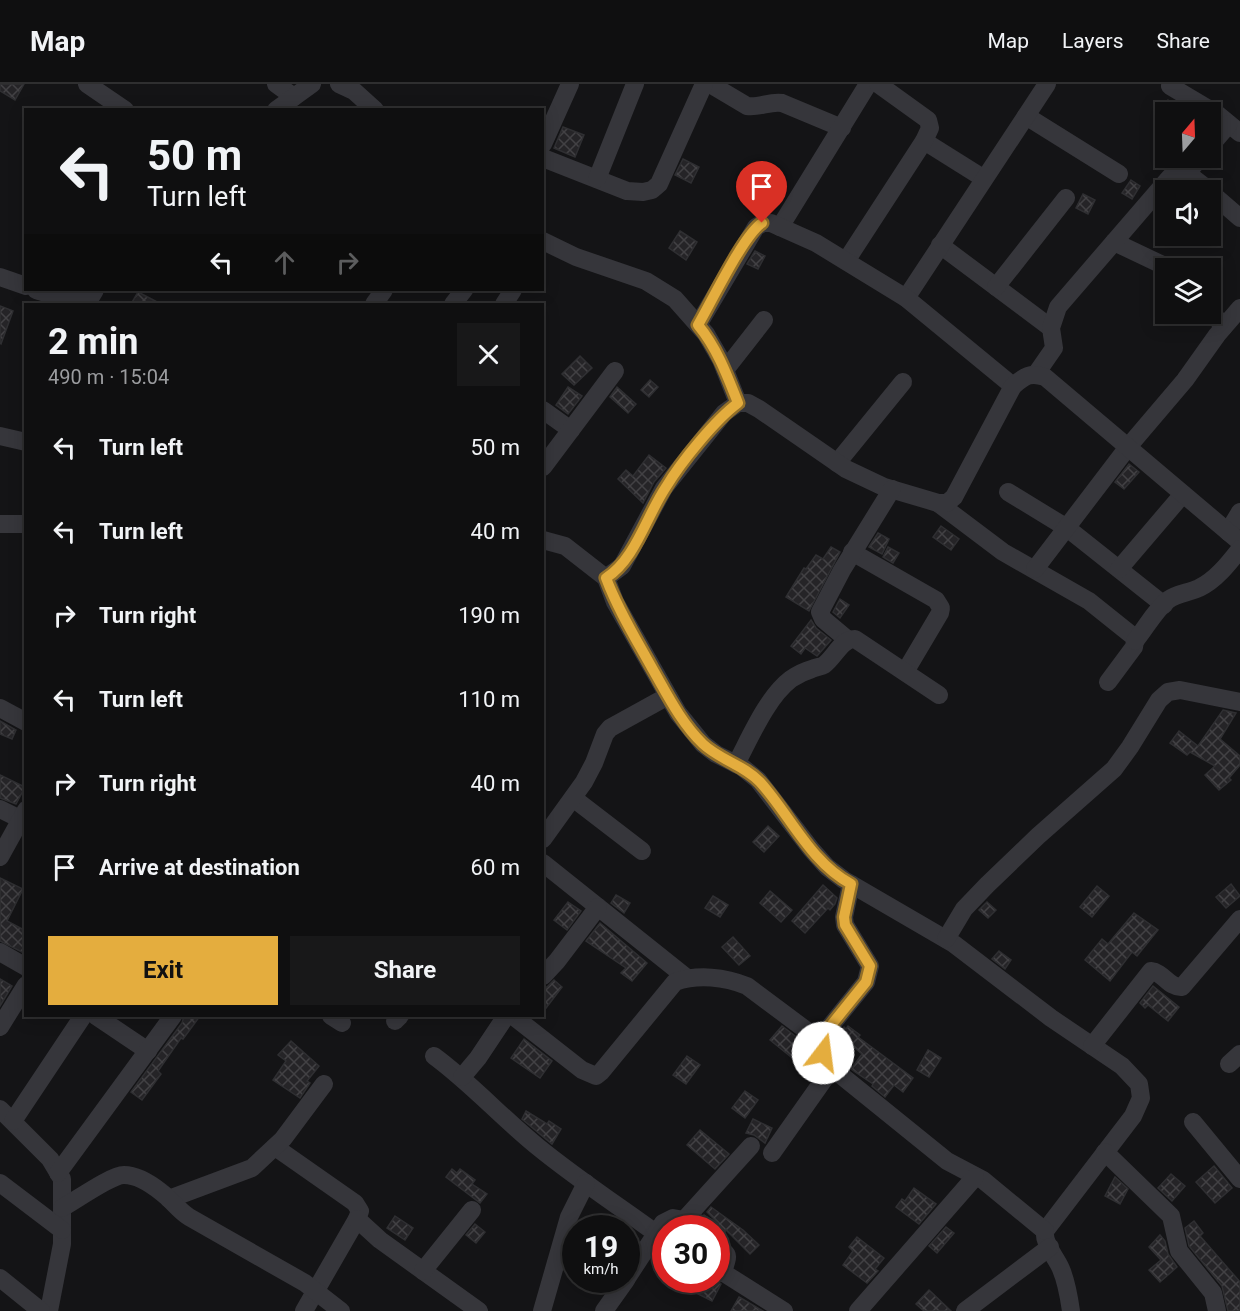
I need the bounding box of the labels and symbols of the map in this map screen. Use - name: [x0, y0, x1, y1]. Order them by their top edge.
- north arrow: [1155, 102, 1221, 168]
- pin: [736, 161, 787, 223]
- position arrow: [791, 1021, 855, 1085]
- speed limit sign: 30: [652, 1215, 730, 1293]

